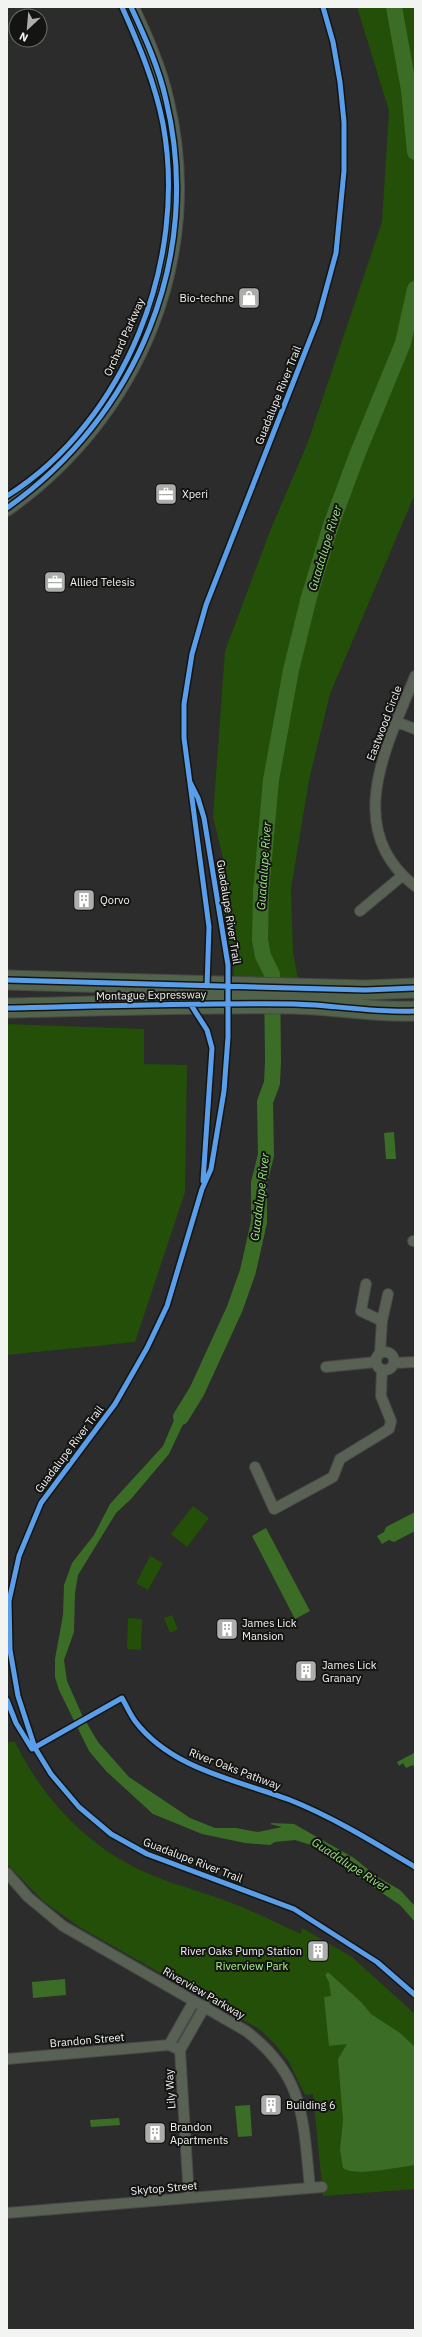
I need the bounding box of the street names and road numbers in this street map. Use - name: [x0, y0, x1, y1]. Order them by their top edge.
- street label: Orchard Parkway: [100, 295, 148, 378]
- street label: Guadalupe River Trail: [252, 343, 304, 447]
- street label: Eastwood Circle: [363, 683, 405, 763]
- street label: Guadalupe River Trail: [214, 859, 244, 965]
- street label: Montague Expressway: [96, 987, 207, 1003]
- street label: Guadalupe River Trail: [32, 1403, 106, 1495]
- street label: River Oaks Pathway: [187, 1745, 283, 1793]
- street label: Guadalupe River Trail: [141, 1835, 245, 1885]
- street label: Riverview Parkway: [160, 1964, 248, 2022]
- street label: Brandon Street: [49, 2030, 125, 2050]
- street label: Lily Way: [162, 2068, 178, 2110]
- street label: Skytop Street: [130, 2178, 198, 2198]

